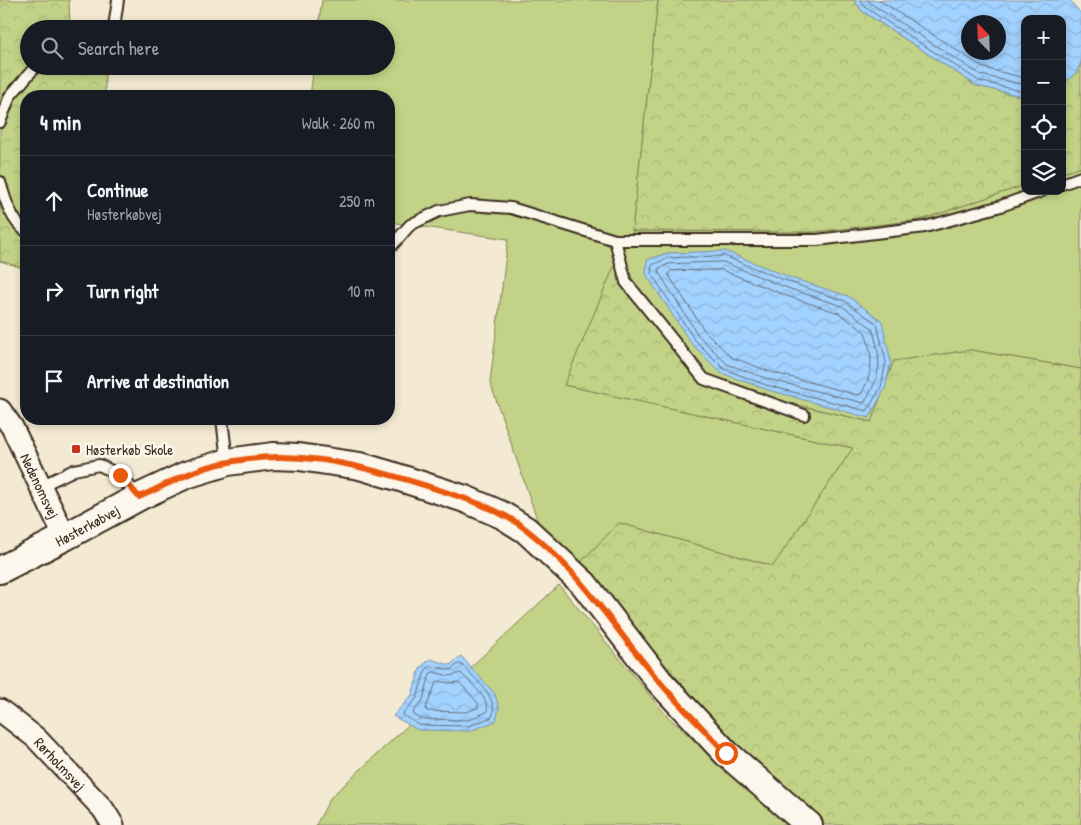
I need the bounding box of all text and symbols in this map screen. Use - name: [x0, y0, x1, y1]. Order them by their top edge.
- north arrow: [961, 15, 1006, 60]
- map controls: [1021, 15, 1066, 195]
- button: +: [1021, 15, 1066, 60]
- search box: [20, 20, 395, 75]
- icon: search: [38, 34, 66, 62]
- text: Search here: [78, 35, 159, 61]
- button: −: [1021, 60, 1066, 105]
- button: locate: [1021, 105, 1066, 150]
- text: 4 min: [40, 108, 81, 137]
- text: Walk · 260 m: [302, 112, 375, 134]
- button: layers: [1021, 150, 1066, 195]
- text: Continue: [87, 177, 148, 203]
- icon: ahead: [40, 187, 68, 215]
- text: 250 m: [339, 190, 375, 212]
- text: Høsterkøbvej: [87, 203, 162, 225]
- icon: right: [40, 277, 68, 305]
- text: Turn right: [87, 278, 158, 304]
- text: 10 m: [347, 280, 375, 302]
- icon: arrive: [40, 367, 68, 395]
- text: Arrive at destination: [87, 368, 229, 394]
- place label: Høsterkøb Skole: [86, 439, 173, 460]
- marker: Høsterkøb Skole: [70, 443, 82, 455]
- street label: Nedenomsvej: [16, 450, 65, 522]
- route end: [109, 464, 132, 487]
- street label: Høsterkøbvej: [51, 499, 123, 551]
- street label: Rørholmsvej: [30, 732, 91, 795]
- route start: [715, 742, 738, 765]

